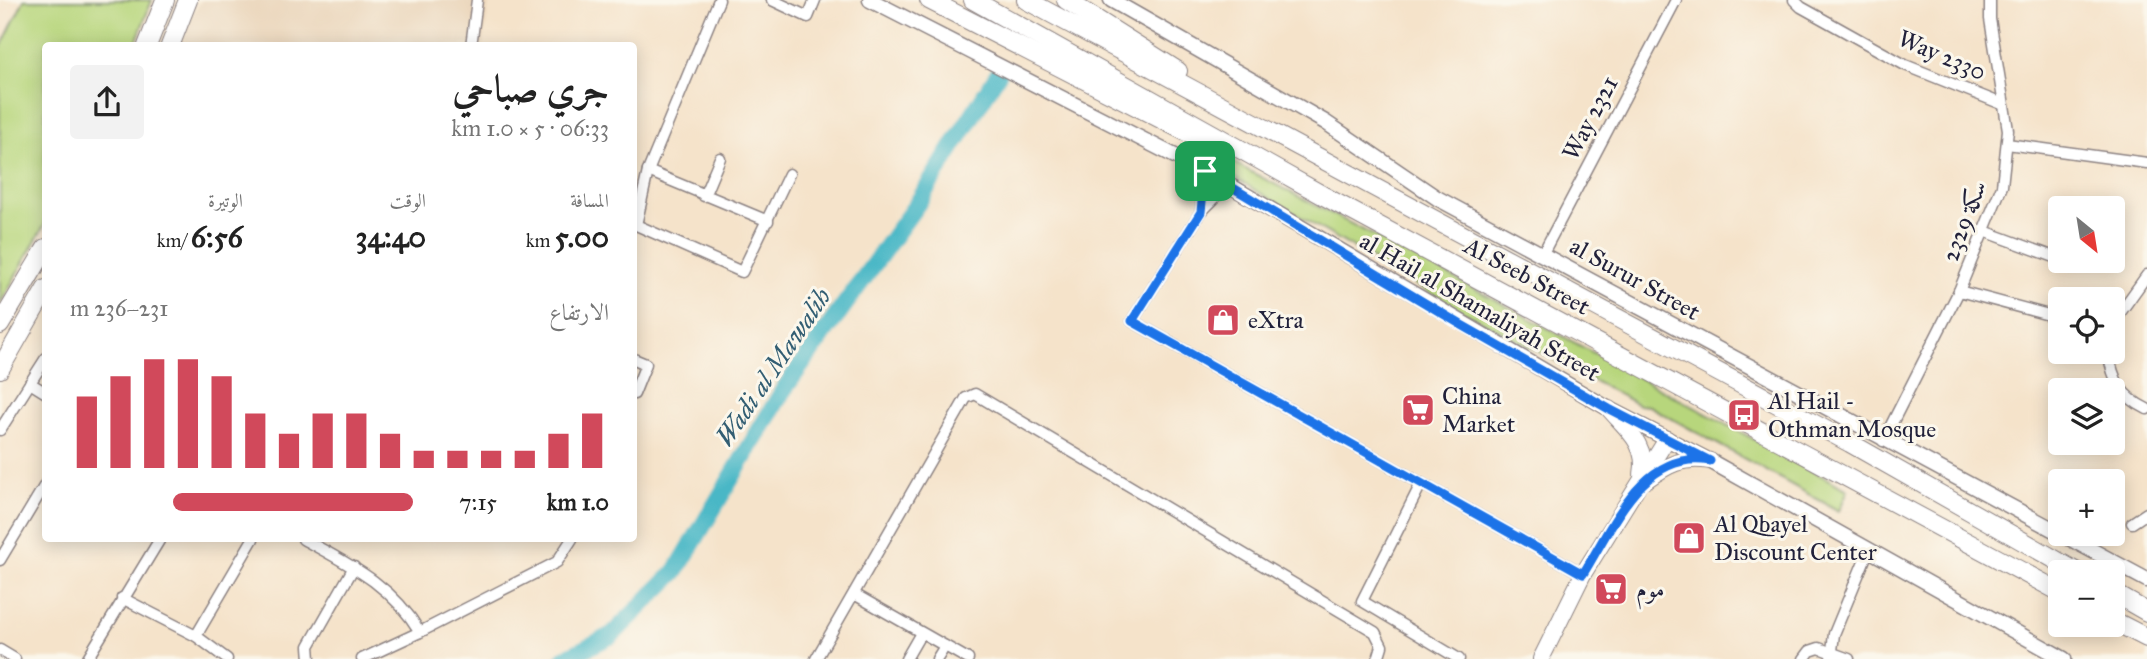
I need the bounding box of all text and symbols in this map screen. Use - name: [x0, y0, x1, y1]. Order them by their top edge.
- street label: Way 2330: [1893, 23, 1991, 87]
- button: share: [70, 65, 144, 139]
- text: جري صباحي: [452, 65, 609, 111]
- street label: Way 2321: [1555, 71, 1625, 165]
- text: 06:33 · 5 × 1.0 km: [451, 114, 609, 142]
- pin: [1175, 141, 1235, 201]
- icon: arrive: [1186, 152, 1224, 190]
- street label: سكة 2329: [1935, 176, 1993, 266]
- text: الوتيرة: [208, 189, 243, 212]
- text: الوقت: [390, 189, 426, 212]
- text: المسافة: [570, 189, 609, 212]
- north arrow: [2048, 196, 2124, 273]
- map controls: [2048, 196, 2125, 637]
- text: 6:56: [191, 219, 243, 255]
- text: 34:40: [356, 219, 426, 255]
- text: 5.00: [555, 219, 609, 255]
- street label: al Hail al Shamaliyah Street: [1355, 226, 1606, 388]
- text: /km: [157, 229, 191, 252]
- text: km: [526, 229, 555, 252]
- street label: Al Seeb Street: [1458, 230, 1595, 322]
- street label: al Surur Street: [1565, 231, 1706, 327]
- water label: Wadi al Mawalih: [708, 282, 838, 452]
- button: locate: [2048, 287, 2125, 364]
- text: 231–236 m: [70, 294, 168, 322]
- text: الارتفاع: [549, 298, 609, 326]
- shop icon: eXtra: [1204, 301, 1242, 339]
- place label: eXtra: [1248, 305, 1304, 335]
- button: layers: [2048, 378, 2125, 455]
- place label: China Market: [1442, 381, 1516, 439]
- place label: Al Hail - Othman Mosque: [1767, 386, 1936, 444]
- supermarket icon: China Market: [1399, 391, 1437, 429]
- bus stop icon: Al Hail - Othman Mosque: [1725, 396, 1763, 434]
- button: +: [2048, 469, 2125, 546]
- text: 7:15: [459, 488, 497, 516]
- text: 1.0 km: [547, 488, 609, 516]
- place label: Al Qbayel Discount Center: [1713, 509, 1877, 567]
- shop icon: Al Qbayel Discount Center: [1670, 519, 1708, 557]
- button: −: [2048, 560, 2125, 637]
- supermarket icon: موم: [1592, 570, 1630, 608]
- place label: موم: [1636, 574, 1664, 610]

